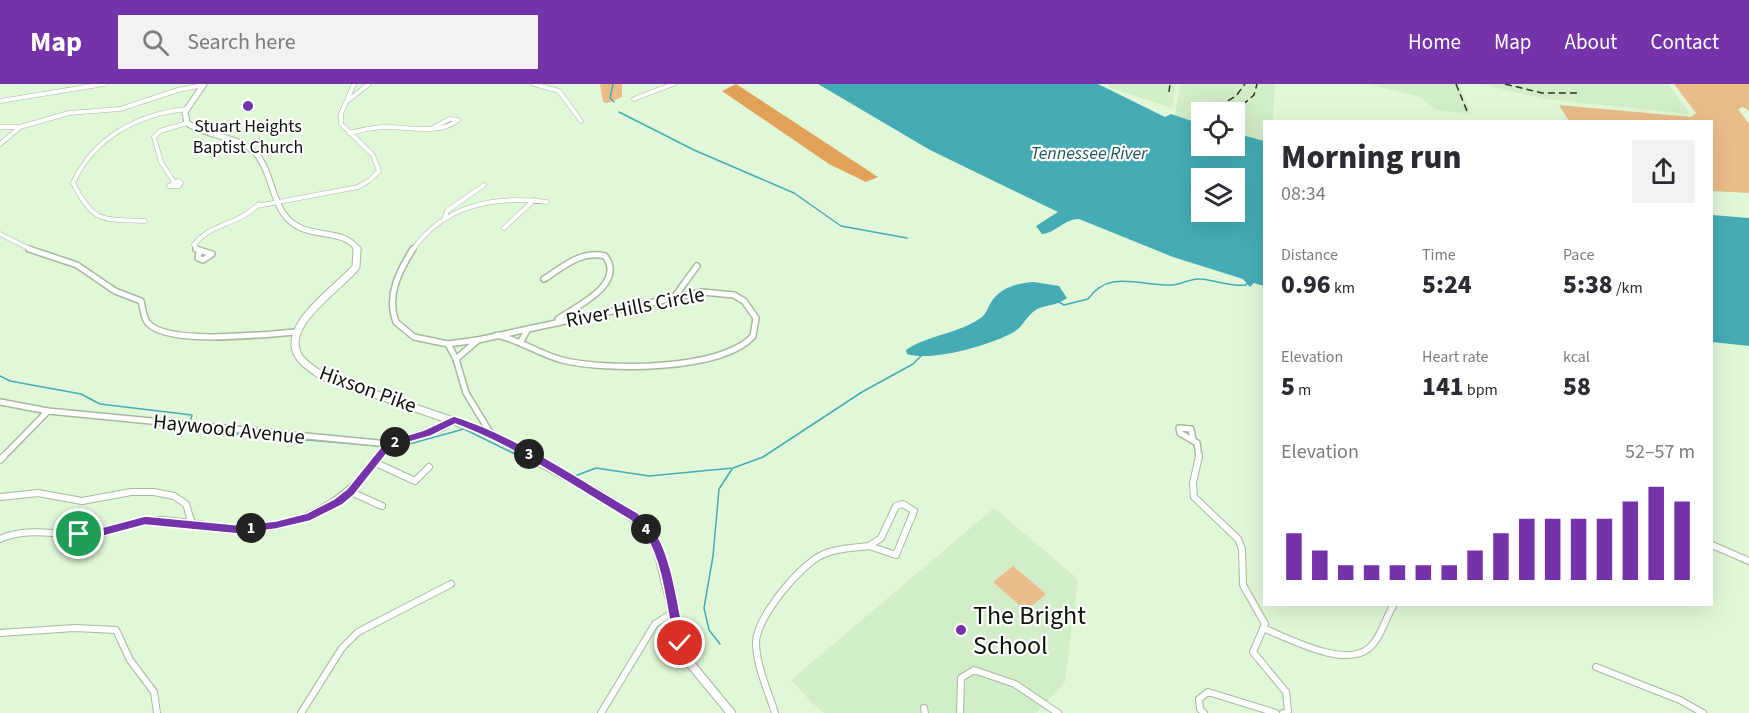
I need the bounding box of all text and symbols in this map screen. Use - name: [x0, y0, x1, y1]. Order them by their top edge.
- search box: [118, 15, 538, 69]
- text: Map: [30, 22, 82, 62]
- icon: search: [139, 26, 172, 59]
- text: Search here: [187, 26, 296, 58]
- text: Home: [1408, 27, 1461, 57]
- text: Map: [1494, 27, 1532, 57]
- text: About: [1565, 27, 1617, 57]
- text: Contact: [1650, 27, 1719, 57]
- marker: Stuart Heights Baptist Church: [241, 99, 255, 113]
- map controls: [1191, 102, 1245, 222]
- button: locate: [1191, 102, 1245, 156]
- place label: Stuart Heights Baptist Church: [193, 114, 303, 160]
- text: Morning run: [1281, 134, 1461, 181]
- button: share: [1632, 140, 1695, 203]
- water label: Tennessee River: [1031, 141, 1148, 166]
- button: layers: [1191, 168, 1245, 222]
- text: 08:34: [1281, 180, 1326, 208]
- text: Distance: [1281, 244, 1338, 266]
- text: Time: [1422, 244, 1456, 266]
- text: Pace: [1563, 244, 1594, 266]
- text: 0.96: [1281, 266, 1331, 303]
- text: 5:24: [1422, 266, 1472, 303]
- text: 5:38: [1563, 266, 1613, 303]
- text: km: [1331, 277, 1355, 299]
- text: /km: [1613, 277, 1643, 299]
- street label: River Hills Circle: [563, 279, 707, 335]
- text: Elevation: [1281, 346, 1343, 368]
- text: Heart rate: [1422, 346, 1489, 368]
- text: kcal: [1563, 346, 1590, 368]
- street label: Hixson Pike: [315, 358, 421, 420]
- text: 5: [1281, 368, 1295, 405]
- text: 141: [1422, 368, 1464, 405]
- text: 58: [1563, 368, 1591, 405]
- text: m: [1295, 379, 1311, 401]
- text: bpm: [1464, 379, 1498, 401]
- street label: Haywood Avenue: [152, 406, 306, 452]
- pin: 2: [380, 427, 410, 457]
- text: 2: [391, 431, 399, 453]
- text: Elevation: [1281, 438, 1359, 466]
- text: 52–57 m: [1625, 438, 1695, 466]
- pin: 3: [514, 439, 544, 469]
- text: 3: [525, 443, 533, 465]
- pin: [53, 508, 104, 559]
- pin: 1: [236, 513, 266, 543]
- pin: 4: [631, 514, 661, 544]
- icon: arrive: [62, 517, 95, 550]
- text: 1: [247, 517, 255, 539]
- text: 4: [642, 518, 650, 540]
- place label: The Bright School: [973, 597, 1086, 664]
- pin: [654, 617, 705, 668]
- marker: The Bright School: [954, 623, 968, 637]
- icon: check: [663, 626, 696, 659]

